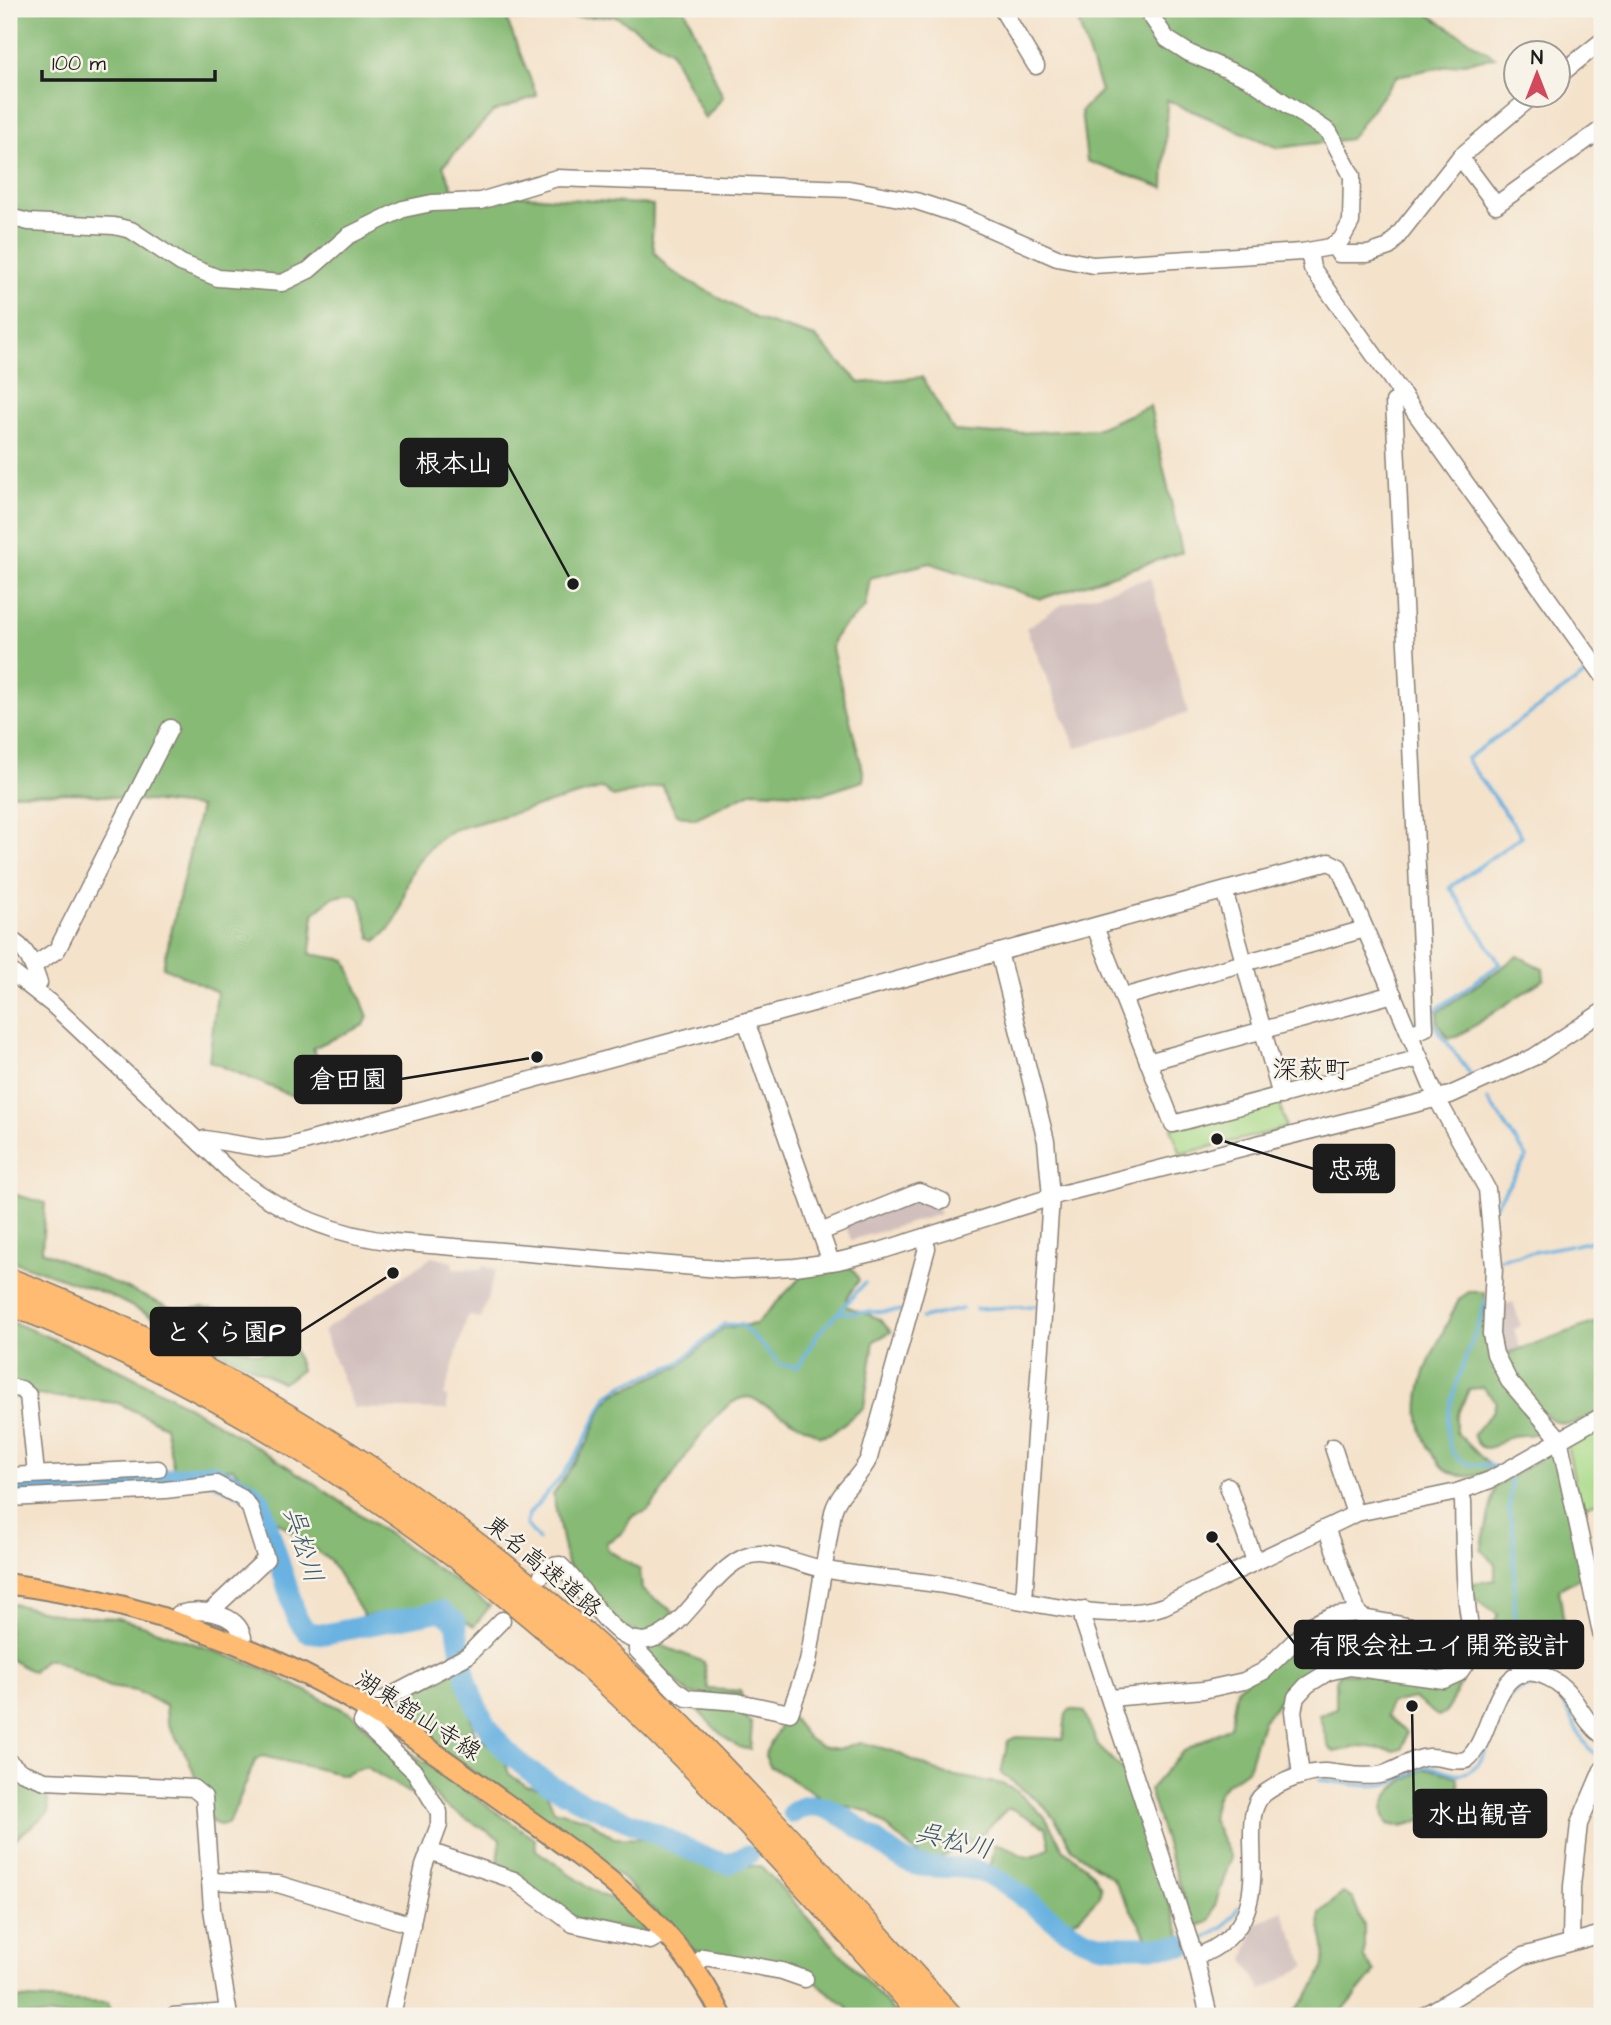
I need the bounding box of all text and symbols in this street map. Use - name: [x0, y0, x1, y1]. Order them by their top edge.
- scale bar: [42, 38, 215, 82]
- north arrow: [1502, 38, 1572, 108]
- text: N: [1531, 45, 1543, 72]
- text: 100 m: [52, 49, 107, 78]
- callout: 根本山: [401, 439, 507, 486]
- text: 根本山: [415, 446, 493, 482]
- district label: 深萩町: [1272, 1052, 1350, 1088]
- callout: 倉田園: [295, 1056, 401, 1103]
- text: 倉田園: [309, 1062, 387, 1098]
- callout: 忠魂: [1314, 1145, 1394, 1192]
- text: 忠魂: [1328, 1152, 1380, 1188]
- callout: とくら園P: [151, 1308, 300, 1355]
- text: とくら園P: [165, 1315, 286, 1351]
- water label: 呉松川: [274, 1502, 332, 1588]
- street label: 東名高速道路: [477, 1508, 609, 1626]
- callout: 有限会社ユイ開発設計: [1295, 1621, 1583, 1668]
- text: 有限会社ユイ開発設計: [1309, 1628, 1569, 1664]
- street label: 湖東舘山寺線: [348, 1663, 488, 1769]
- callout: 水出観音: [1414, 1790, 1546, 1837]
- text: 水出観音: [1428, 1797, 1532, 1833]
- water label: 呉松川: [912, 1814, 996, 1868]

